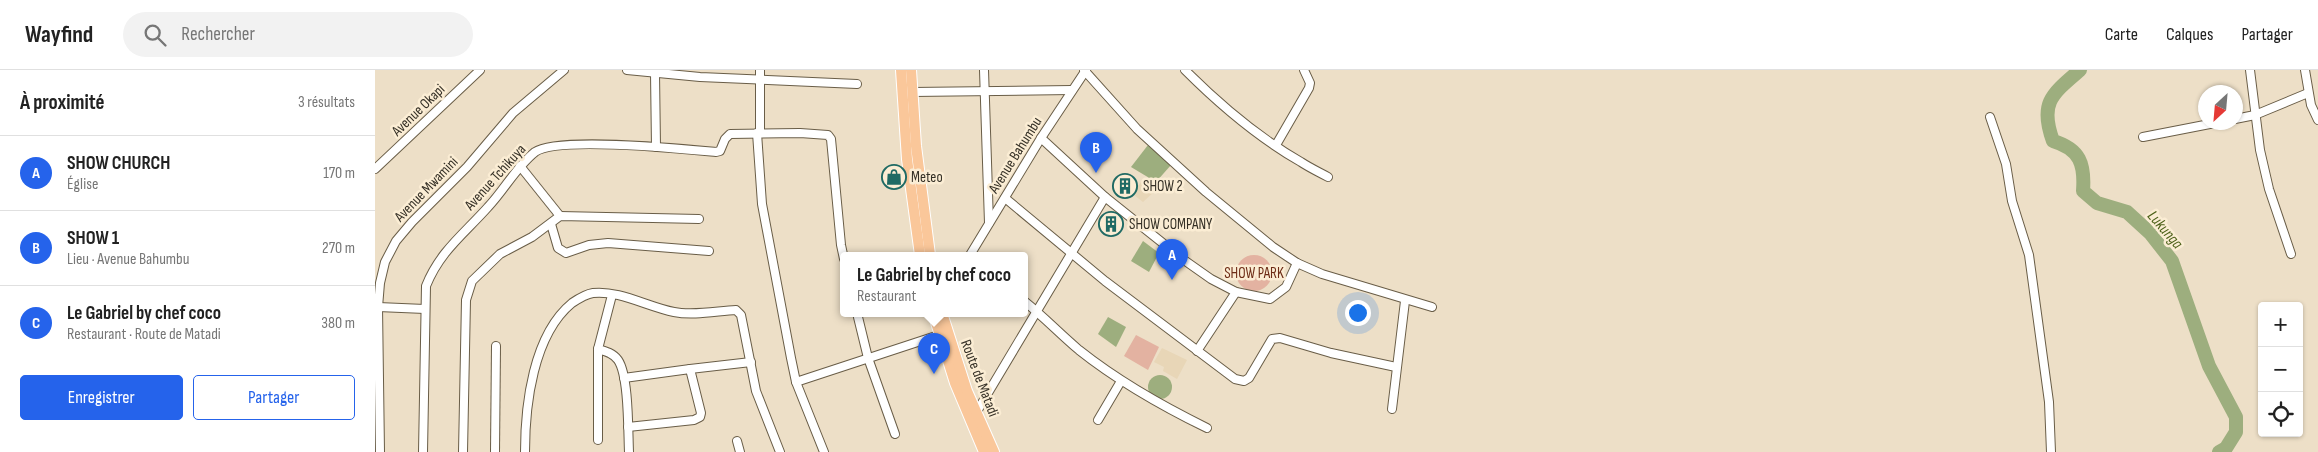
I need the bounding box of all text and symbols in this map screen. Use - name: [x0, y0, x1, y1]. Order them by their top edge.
- search box: [123, 12, 473, 57]
- text: Wayfind: [25, 20, 93, 49]
- icon: search: [141, 21, 169, 49]
- text: Rechercher: [181, 23, 255, 46]
- text: Carte: [2105, 24, 2138, 45]
- text: Calques: [2166, 24, 2213, 45]
- text: Partager: [2241, 24, 2293, 45]
- street label: Avenue Okapi: [387, 80, 449, 141]
- north arrow: [2198, 85, 2243, 130]
- text: À proximité: [20, 90, 105, 115]
- text: 3 résultats: [298, 93, 355, 112]
- street label: Avenue Bahumbu: [984, 114, 1046, 198]
- pin: B: [1080, 132, 1112, 173]
- street label: Avenue Tchikuya: [460, 140, 530, 215]
- text: SHOW CHURCH: [67, 152, 170, 175]
- street label: Avenue Mwamini: [390, 153, 462, 227]
- text: A: [32, 164, 40, 183]
- text: 170 m: [323, 164, 355, 183]
- shop icon: Meteo: [881, 164, 907, 190]
- place label: Meteo: [911, 168, 943, 187]
- building icon: SHOW 2: [1112, 173, 1138, 199]
- text: Église: [67, 175, 98, 194]
- place label: SHOW 2: [1143, 177, 1183, 196]
- water label: Lukunga: [2143, 207, 2187, 253]
- building icon: SHOW COMPANY: [1098, 211, 1124, 237]
- place label: SHOW COMPANY: [1129, 215, 1213, 234]
- text: SHOW 1: [67, 227, 119, 250]
- text: B: [32, 239, 40, 258]
- text: 270 m: [322, 239, 355, 258]
- pin: A: [1156, 239, 1188, 280]
- text: Lieu · Avenue Bahumbu: [67, 250, 189, 269]
- popup: [840, 252, 1028, 317]
- text: Le Gabriel by chef coco: [857, 264, 1011, 287]
- park label: SHOW PARK: [1224, 264, 1284, 283]
- text: Restaurant: [857, 287, 916, 306]
- your location: [1345, 300, 1371, 326]
- text: Le Gabriel by chef coco: [67, 302, 221, 325]
- map controls: [2258, 302, 2303, 437]
- button: +: [2258, 302, 2303, 347]
- text: C: [32, 314, 40, 333]
- text: 380 m: [321, 314, 355, 333]
- text: Restaurant · Route de Matadi: [67, 325, 221, 344]
- pin: C: [918, 333, 950, 374]
- street label: Route de Matadi: [956, 337, 1003, 419]
- button: −: [2258, 347, 2303, 392]
- button: Enregistrer: [20, 375, 183, 420]
- button: Partager: [193, 375, 355, 420]
- button: locate: [2258, 392, 2303, 437]

